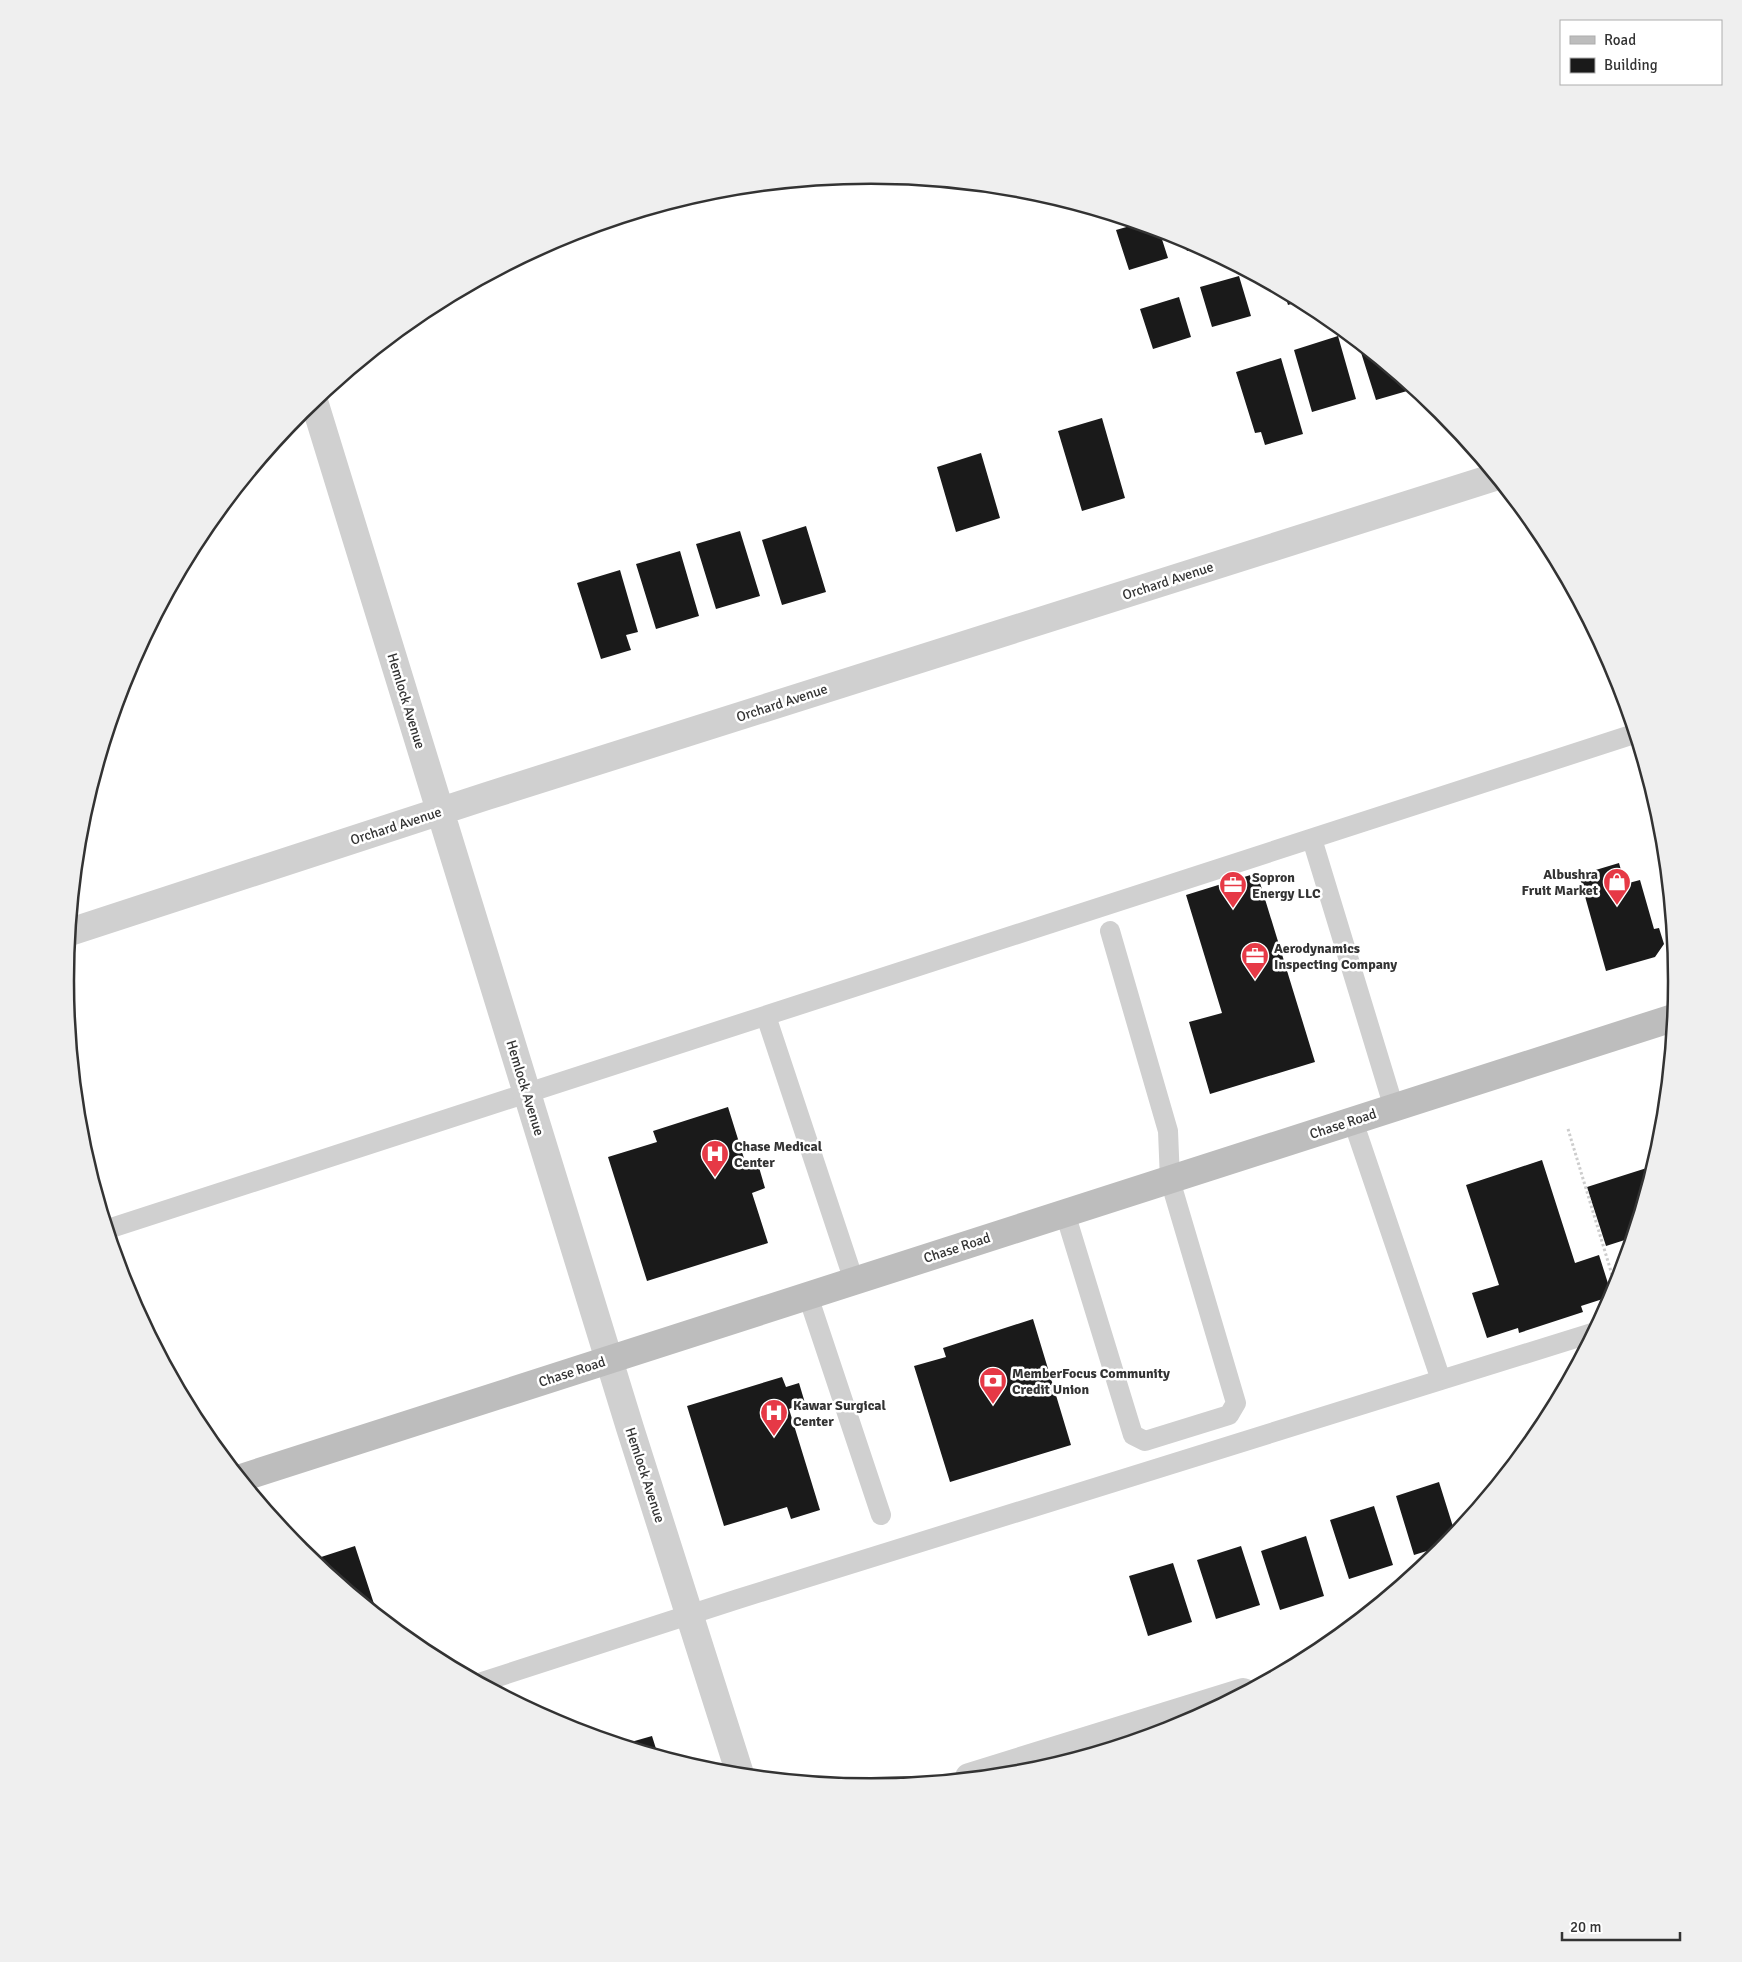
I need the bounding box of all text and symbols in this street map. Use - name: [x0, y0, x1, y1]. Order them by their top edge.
- legend: [1560, 20, 1722, 85]
- text: Road: [1604, 31, 1636, 49]
- text: Building: [1604, 56, 1658, 74]
- street label: Orchard Avenue: [1120, 558, 1216, 604]
- street label: Hemlock Avenue: [383, 651, 429, 751]
- street label: Orchard Avenue: [734, 680, 830, 726]
- street label: Orchard Avenue: [348, 803, 444, 849]
- place label: Albushra Fruit Market: [1521, 866, 1599, 899]
- shop icon: Albushra Fruit Market: [1602, 867, 1632, 906]
- place label: Sopron Energy LLC: [1252, 869, 1321, 902]
- office icon: Sopron Energy LLC: [1218, 870, 1248, 909]
- place label: Aerodynamics Inspecting Company: [1274, 940, 1397, 973]
- office icon: Aerodynamics Inspecting Company: [1240, 941, 1270, 980]
- street label: Hemlock Avenue: [502, 1038, 548, 1138]
- street label: Chase Road: [1307, 1105, 1379, 1143]
- place label: Chase Medical Center: [734, 1138, 823, 1171]
- hospital icon: Chase Medical Center: [700, 1139, 730, 1178]
- street label: Chase Road: [921, 1229, 993, 1267]
- street label: Chase Road: [536, 1353, 608, 1391]
- place label: MemberFocus Community Credit Union: [1012, 1365, 1170, 1398]
- bank icon: MemberFocus Community Credit Union: [978, 1366, 1008, 1405]
- place label: Kawar Surgical Center: [793, 1397, 886, 1430]
- hospital icon: Kawar Surgical Center: [759, 1398, 789, 1437]
- street label: Hemlock Avenue: [622, 1425, 668, 1525]
- scale bar: [1562, 1910, 1680, 1942]
- text: 20 m: [1570, 1918, 1601, 1936]

